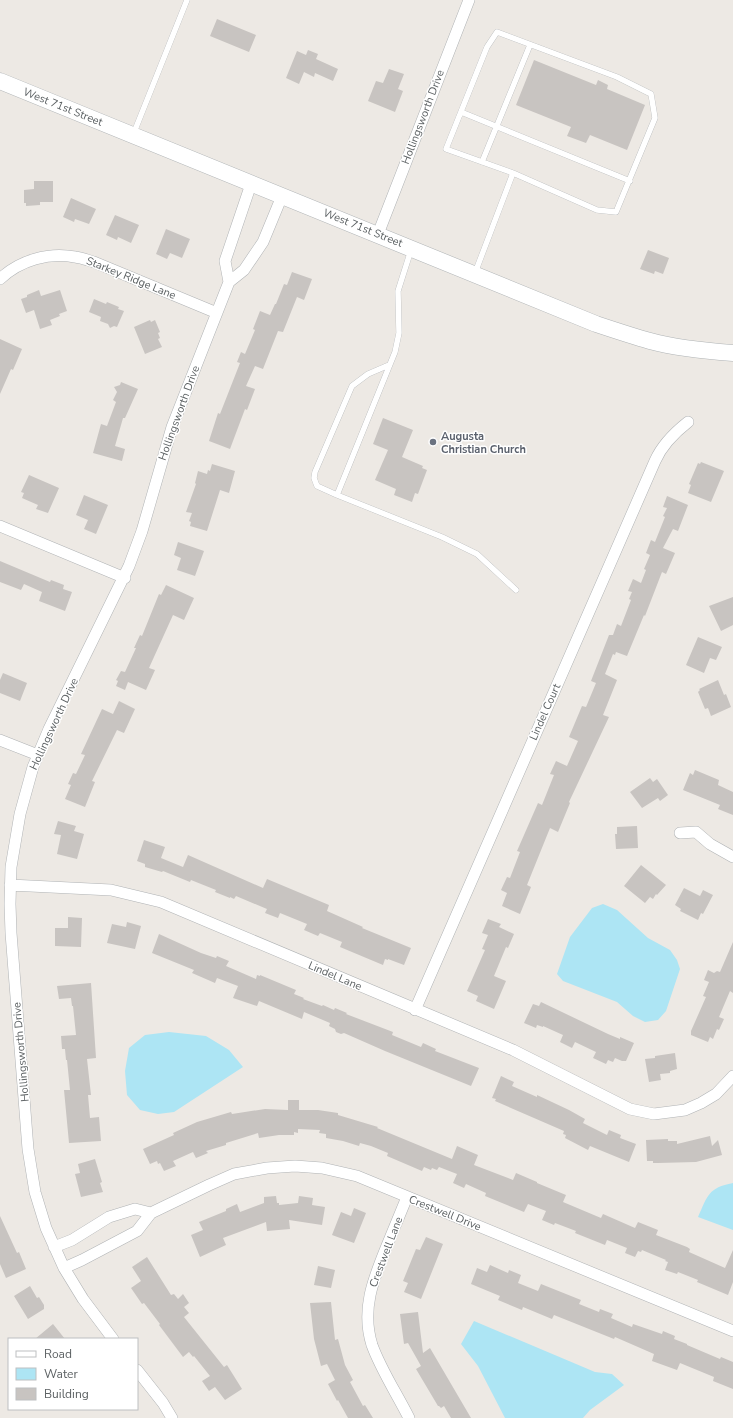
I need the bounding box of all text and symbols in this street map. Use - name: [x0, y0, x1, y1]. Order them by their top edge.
- street label: Hollingsworth Drive: [398, 68, 448, 166]
- street label: West 71st Street: [21, 84, 105, 130]
- street label: West 71st Street: [321, 205, 405, 251]
- street label: Starkey Ridge Lane: [84, 253, 178, 303]
- street label: Hollingsworth Drive: [155, 363, 203, 463]
- place label: Augusta Christian Church: [441, 429, 526, 457]
- marker: Augusta Christian Church: [428, 437, 438, 447]
- street label: Hollingsworth Drive: [26, 675, 82, 772]
- street label: Lindel Court: [526, 681, 564, 743]
- street label: Lindel Lane: [306, 958, 364, 994]
- street label: Hollingsworth Drive: [9, 1001, 33, 1102]
- street label: Crestwell Drive: [407, 1192, 484, 1234]
- street label: Crestwell Lane: [366, 1214, 406, 1289]
- legend: [8, 1338, 138, 1410]
- text: Road: [44, 1346, 72, 1362]
- text: Water: [44, 1366, 78, 1382]
- text: Building: [44, 1386, 89, 1402]

